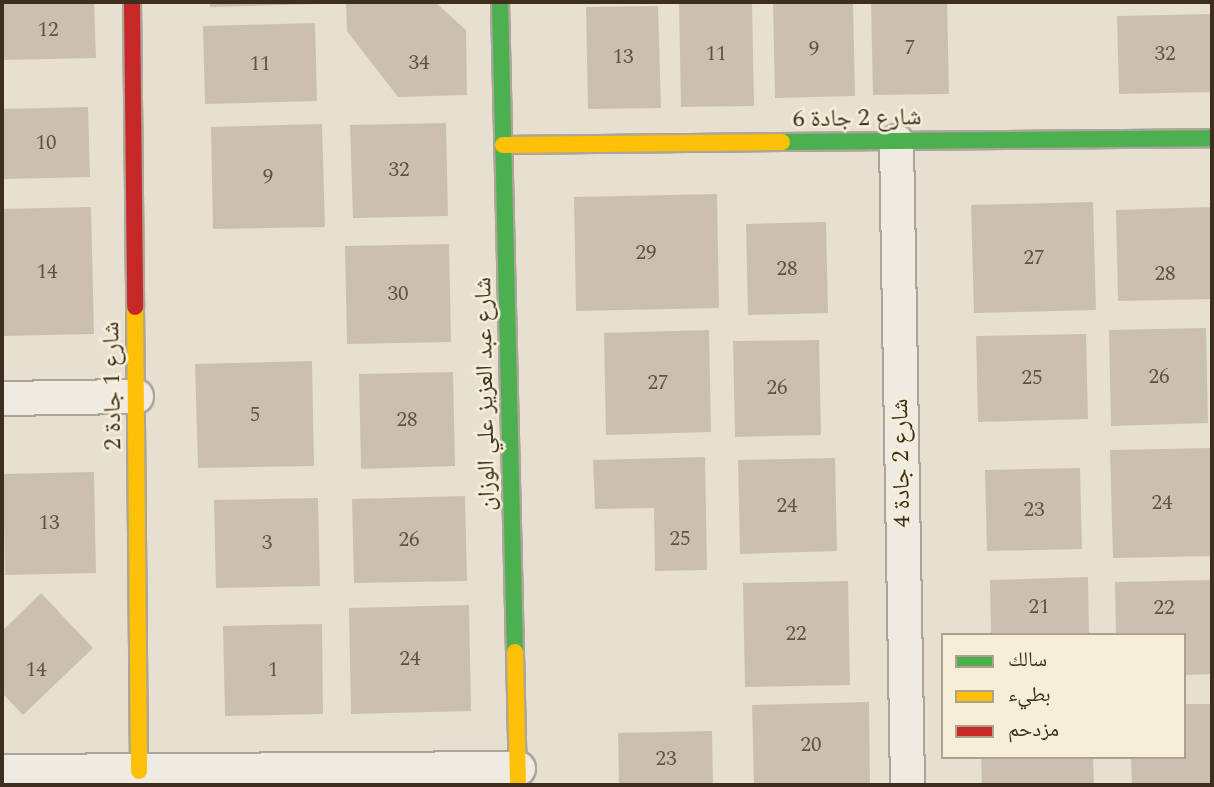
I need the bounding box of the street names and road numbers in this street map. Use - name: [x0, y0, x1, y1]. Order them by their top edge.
- street label: شارع 2 جادة 6: [792, 103, 922, 135]
- street label: شارع عبد العزيز علي الوزان: [470, 277, 502, 511]
- street label: شارع 1 جادة 2: [97, 321, 129, 451]
- street label: شارع 2 جادة 4: [886, 398, 918, 528]

